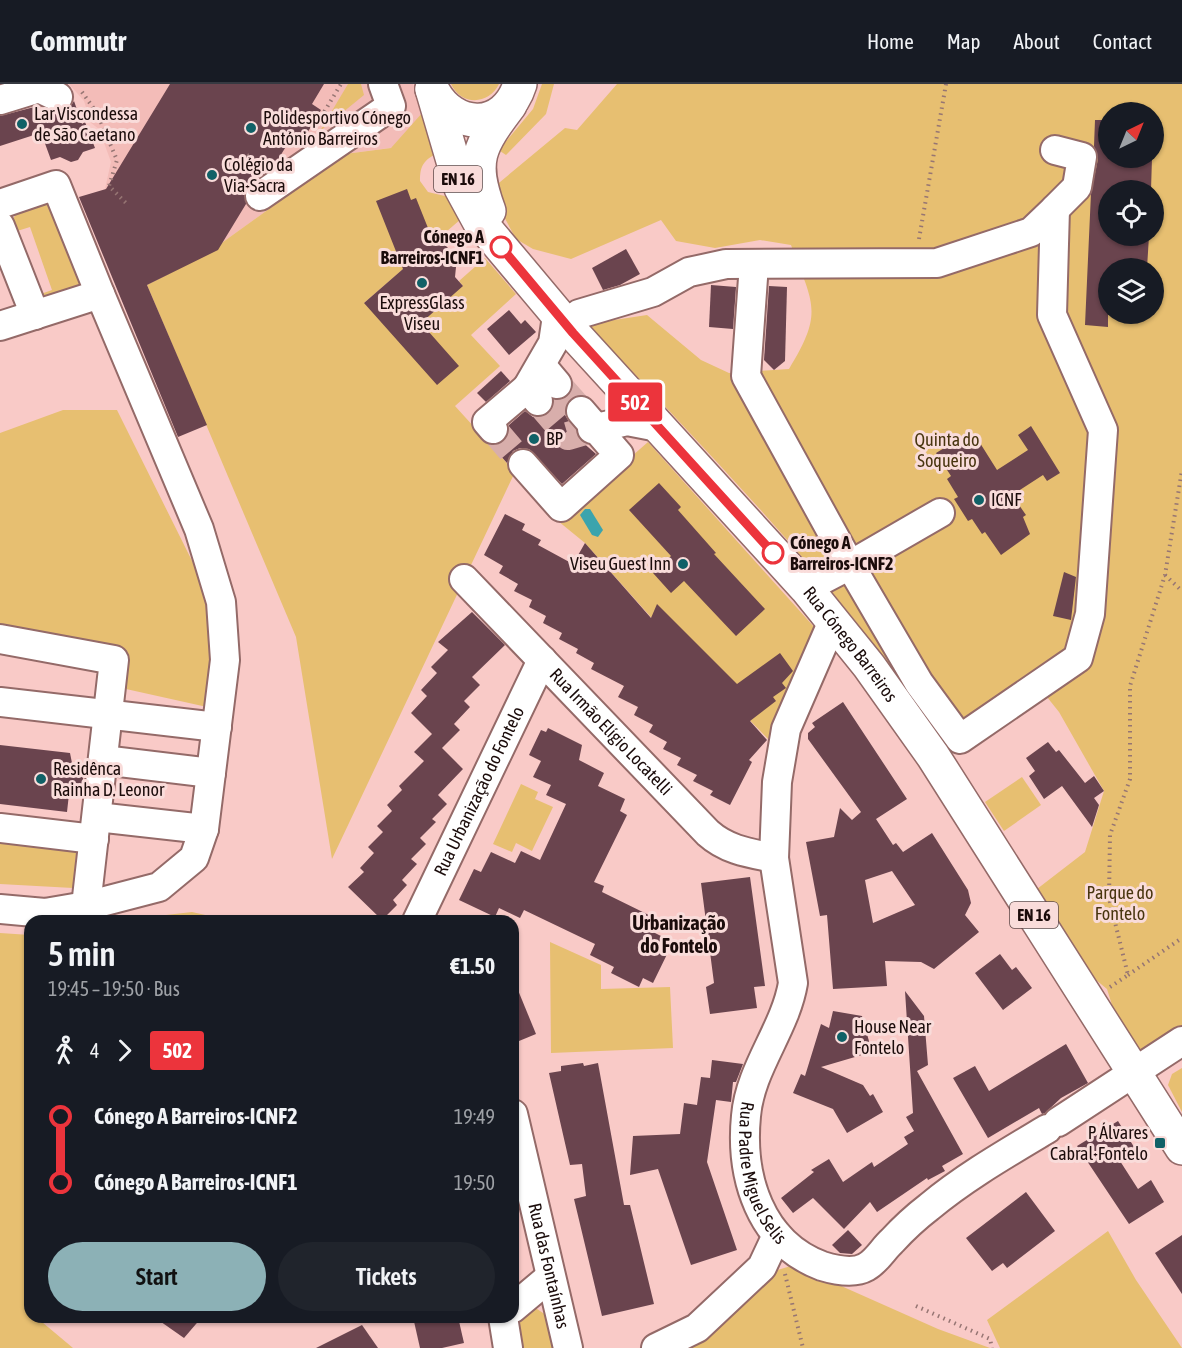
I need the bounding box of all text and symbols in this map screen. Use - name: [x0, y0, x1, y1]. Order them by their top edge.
- text: Commutr: [30, 25, 126, 57]
- text: Home: [867, 29, 914, 53]
- text: Map: [947, 29, 981, 53]
- text: About: [1014, 29, 1060, 53]
- text: Contact: [1093, 29, 1152, 53]
- north arrow: [1098, 102, 1164, 168]
- map controls: [1098, 102, 1164, 324]
- place label: Lar Viscondessa de São Caetano: [34, 103, 138, 145]
- place label: Polidesportivo Cónego António Barreiros: [263, 107, 411, 149]
- marker: Lar Viscondessa de São Caetano: [15, 117, 29, 131]
- marker: Polidesportivo Cónego António Barreiros: [244, 121, 258, 135]
- place label: Colégio da Via-Sacra: [224, 154, 293, 196]
- road number: EN 16: [434, 166, 482, 192]
- marker: Colégio da Via-Sacra: [205, 168, 219, 182]
- button: locate: [1098, 180, 1164, 246]
- place label: Cónego A Barreiros-ICNF1: [381, 226, 484, 268]
- marker: Cónego A Barreiros-ICNF1: [490, 236, 512, 258]
- button: layers: [1098, 258, 1164, 324]
- marker: ExpressGlass Viseu: [415, 276, 429, 290]
- place label: ExpressGlass Viseu: [379, 292, 465, 334]
- line badge: 502: [600, 382, 670, 422]
- text: 502: [620, 390, 650, 414]
- place label: BP: [546, 428, 564, 449]
- park label: Quinta do Soqueiro: [914, 429, 980, 471]
- marker: BP: [527, 432, 541, 446]
- place label: ICNF: [991, 489, 1022, 510]
- marker: ICNF: [972, 493, 986, 507]
- place label: Cónego A Barreiros-ICNF2: [790, 532, 893, 574]
- marker: Cónego A Barreiros-ICNF2: [762, 542, 784, 564]
- place label: Viseu Guest Inn: [570, 553, 671, 574]
- marker: Viseu Guest Inn: [676, 557, 690, 571]
- street label: Rua Cónego Barreiros: [799, 582, 902, 706]
- street label: Rua Irmão Elígio Locatelli: [546, 664, 677, 799]
- street label: Rua Urbanização do Fontelo: [429, 703, 528, 879]
- place label: Residênca Rainha D. Leonor: [53, 758, 165, 800]
- marker: Residênca Rainha D. Leonor: [34, 772, 48, 786]
- park label: Parque do Fontelo: [1087, 882, 1154, 924]
- road number: EN 16: [1010, 902, 1058, 928]
- district label: Urbanização do Fontelo: [632, 911, 726, 957]
- text: 5 min: [48, 935, 115, 973]
- text: €1.50: [450, 953, 495, 979]
- text: 19:45 – 19:50 · Bus: [48, 977, 180, 1000]
- place label: House Near Fontelo: [854, 1016, 932, 1058]
- marker: House Near Fontelo: [835, 1030, 849, 1044]
- icon: walk: [48, 1034, 81, 1067]
- icon: forward: [108, 1034, 141, 1067]
- text: 502: [162, 1038, 192, 1062]
- text: 4: [90, 1039, 99, 1062]
- street label: Rua Padre Miguel Selis: [735, 1100, 791, 1248]
- text: Cónego A Barreiros-ICNF2: [94, 1103, 298, 1129]
- text: 19:49: [454, 1105, 495, 1128]
- place label: P Álvares Cabral-Fontelo: [1050, 1122, 1148, 1164]
- marker: P Álvares Cabral-Fontelo: [1153, 1136, 1167, 1150]
- text: Cónego A Barreiros-ICNF1: [94, 1169, 298, 1195]
- text: 19:50: [454, 1171, 495, 1194]
- street label: Rua das Fontaínhas: [524, 1201, 574, 1331]
- button: Start: [48, 1242, 266, 1311]
- button: Tickets: [278, 1242, 495, 1311]

